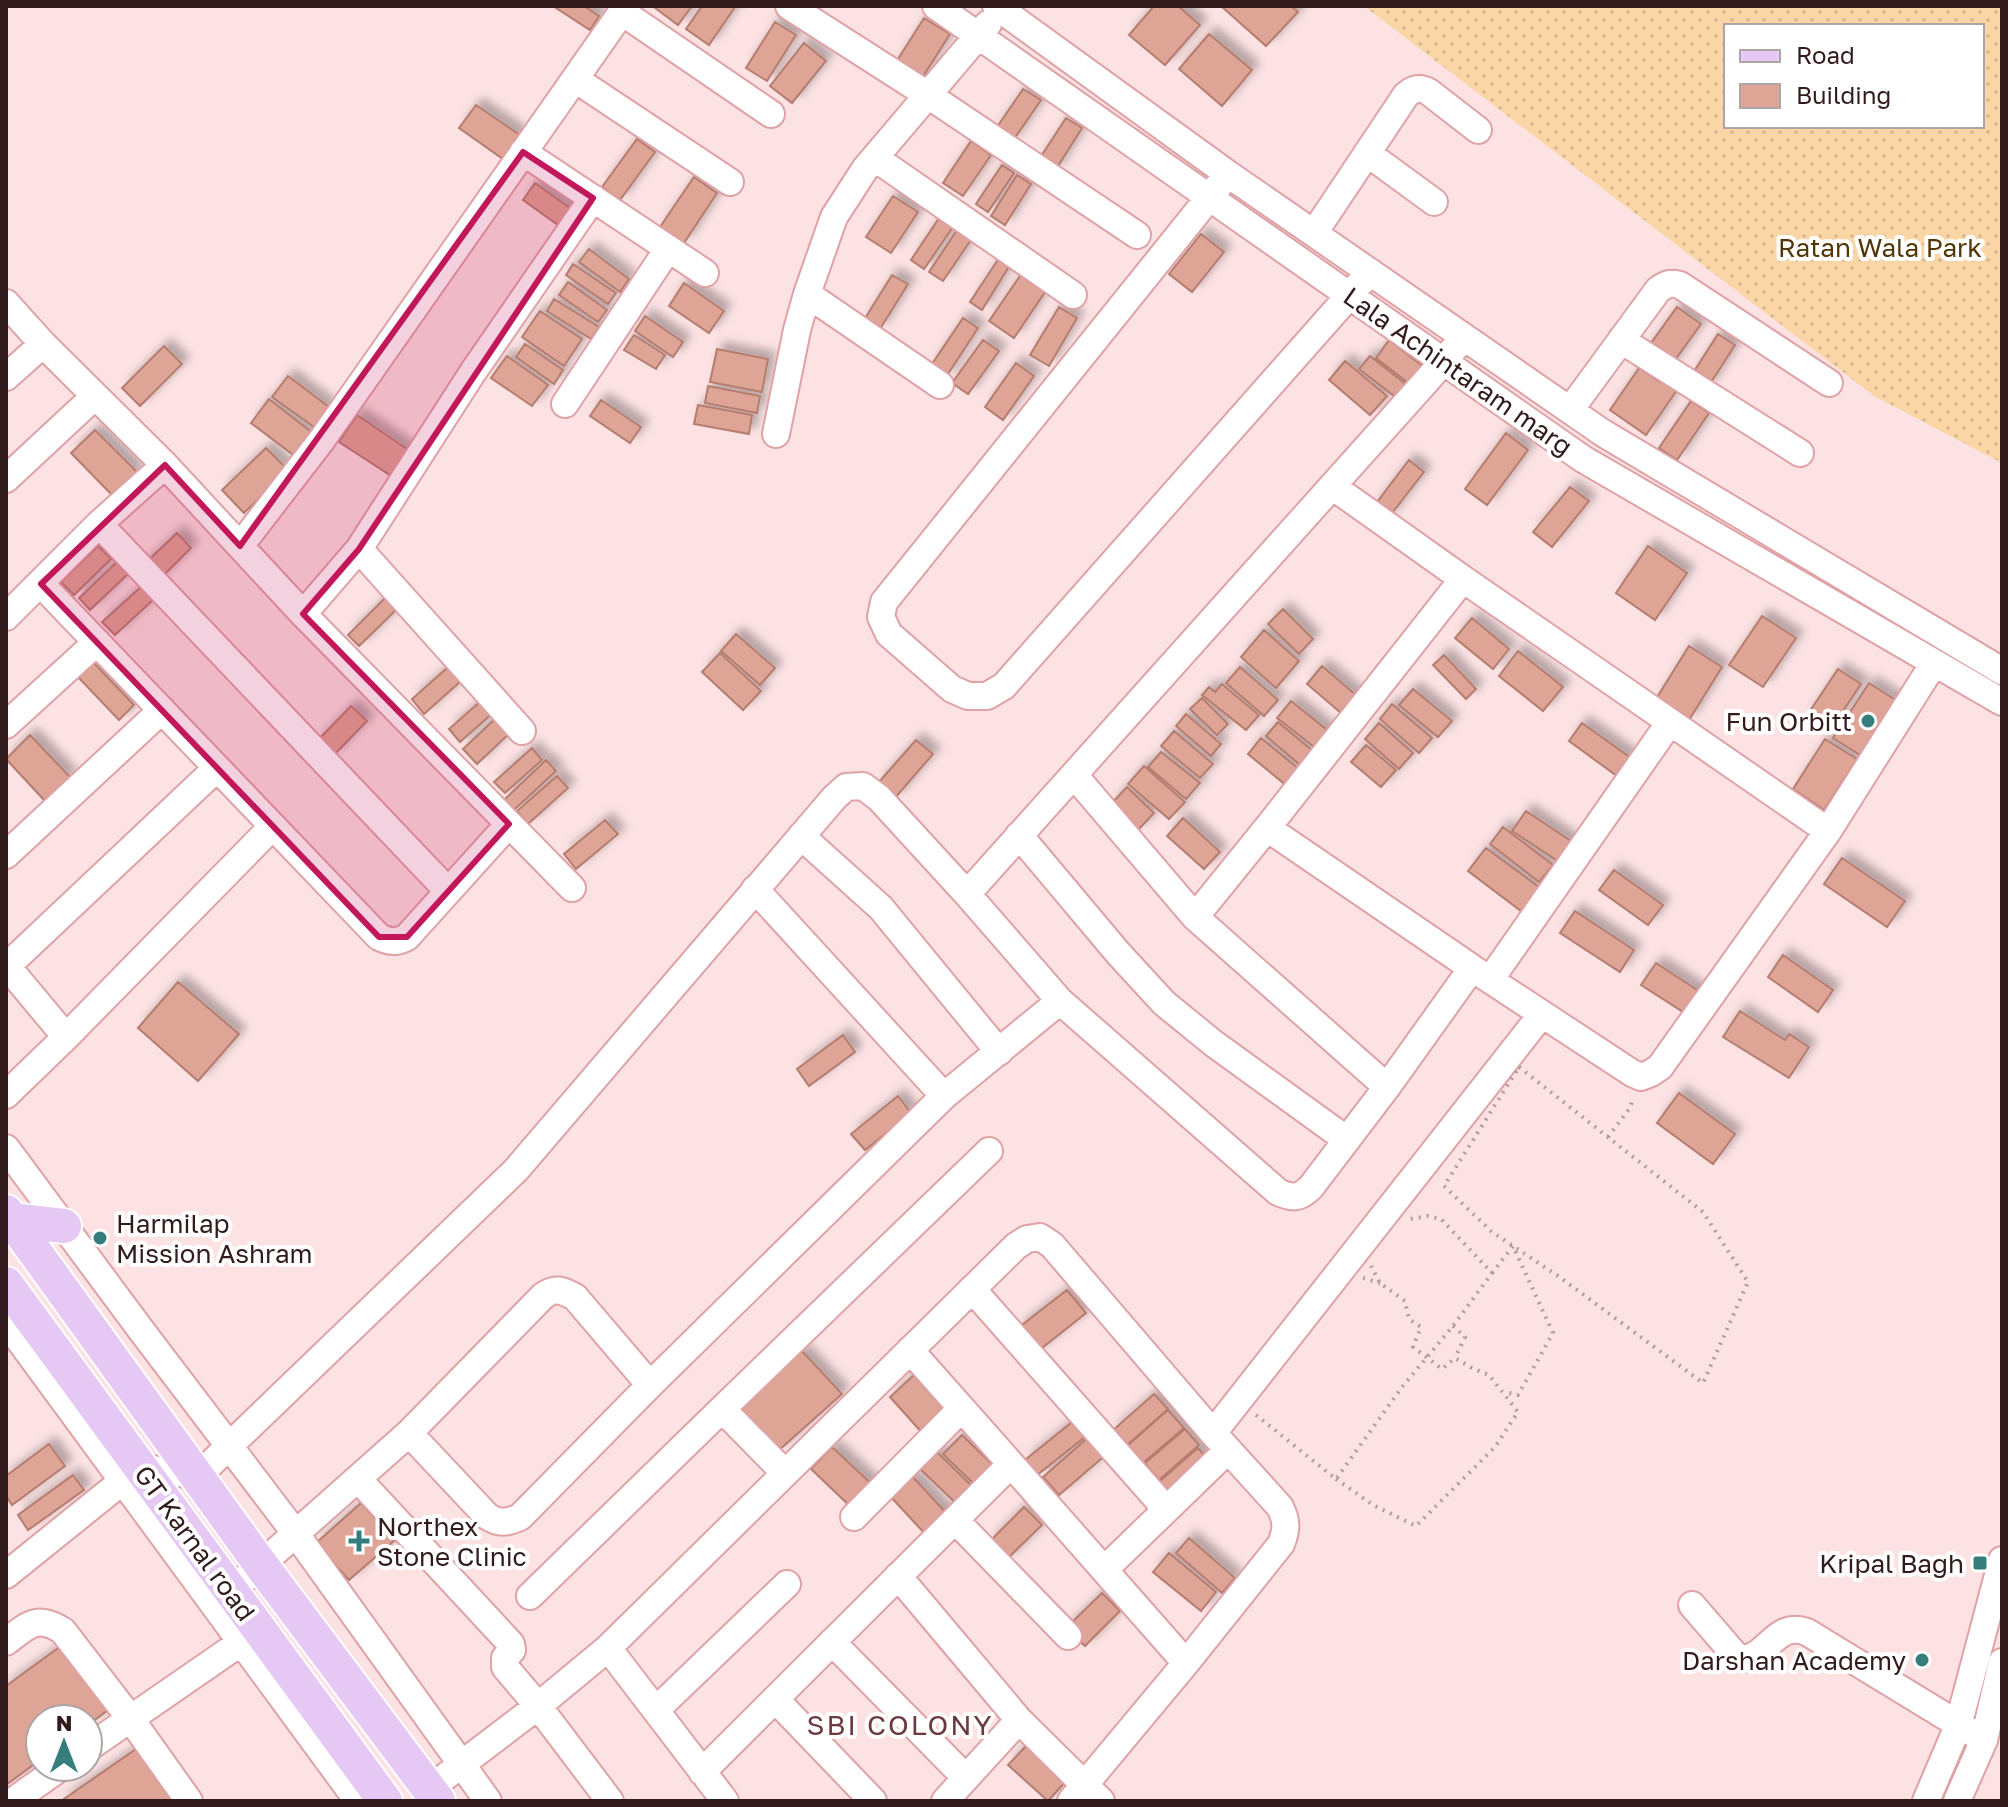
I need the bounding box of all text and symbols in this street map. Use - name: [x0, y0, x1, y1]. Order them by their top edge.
- legend: [1724, 24, 1984, 128]
- text: Road: [1796, 40, 1855, 69]
- text: Building: [1796, 80, 1891, 109]
- park label: Ratan Wala Park: [1778, 232, 1982, 263]
- street label: Lala Achintaram marg: [1338, 280, 1578, 462]
- place label: Fun Orbitt: [1725, 706, 1852, 737]
- marker: Fun Orbitt: [1859, 712, 1877, 730]
- place label: Harmilap Mission Ashram: [116, 1208, 313, 1269]
- marker: Harmilap Mission Ashram: [91, 1229, 109, 1247]
- street label: GT Karnal road: [128, 1459, 262, 1627]
- place label: Northex Stone Clinic: [377, 1511, 527, 1572]
- marker: Northex Stone Clinic: [348, 1530, 370, 1552]
- place label: Kripal Bagh: [1819, 1548, 1964, 1579]
- marker: Kripal Bagh: [1971, 1554, 1989, 1572]
- place label: Darshan Academy: [1682, 1645, 1906, 1676]
- marker: Darshan Academy: [1913, 1651, 1931, 1669]
- north arrow: [24, 1703, 104, 1783]
- district label: SBI COLONY: [807, 1708, 994, 1741]
- text: N: [56, 1709, 72, 1736]

